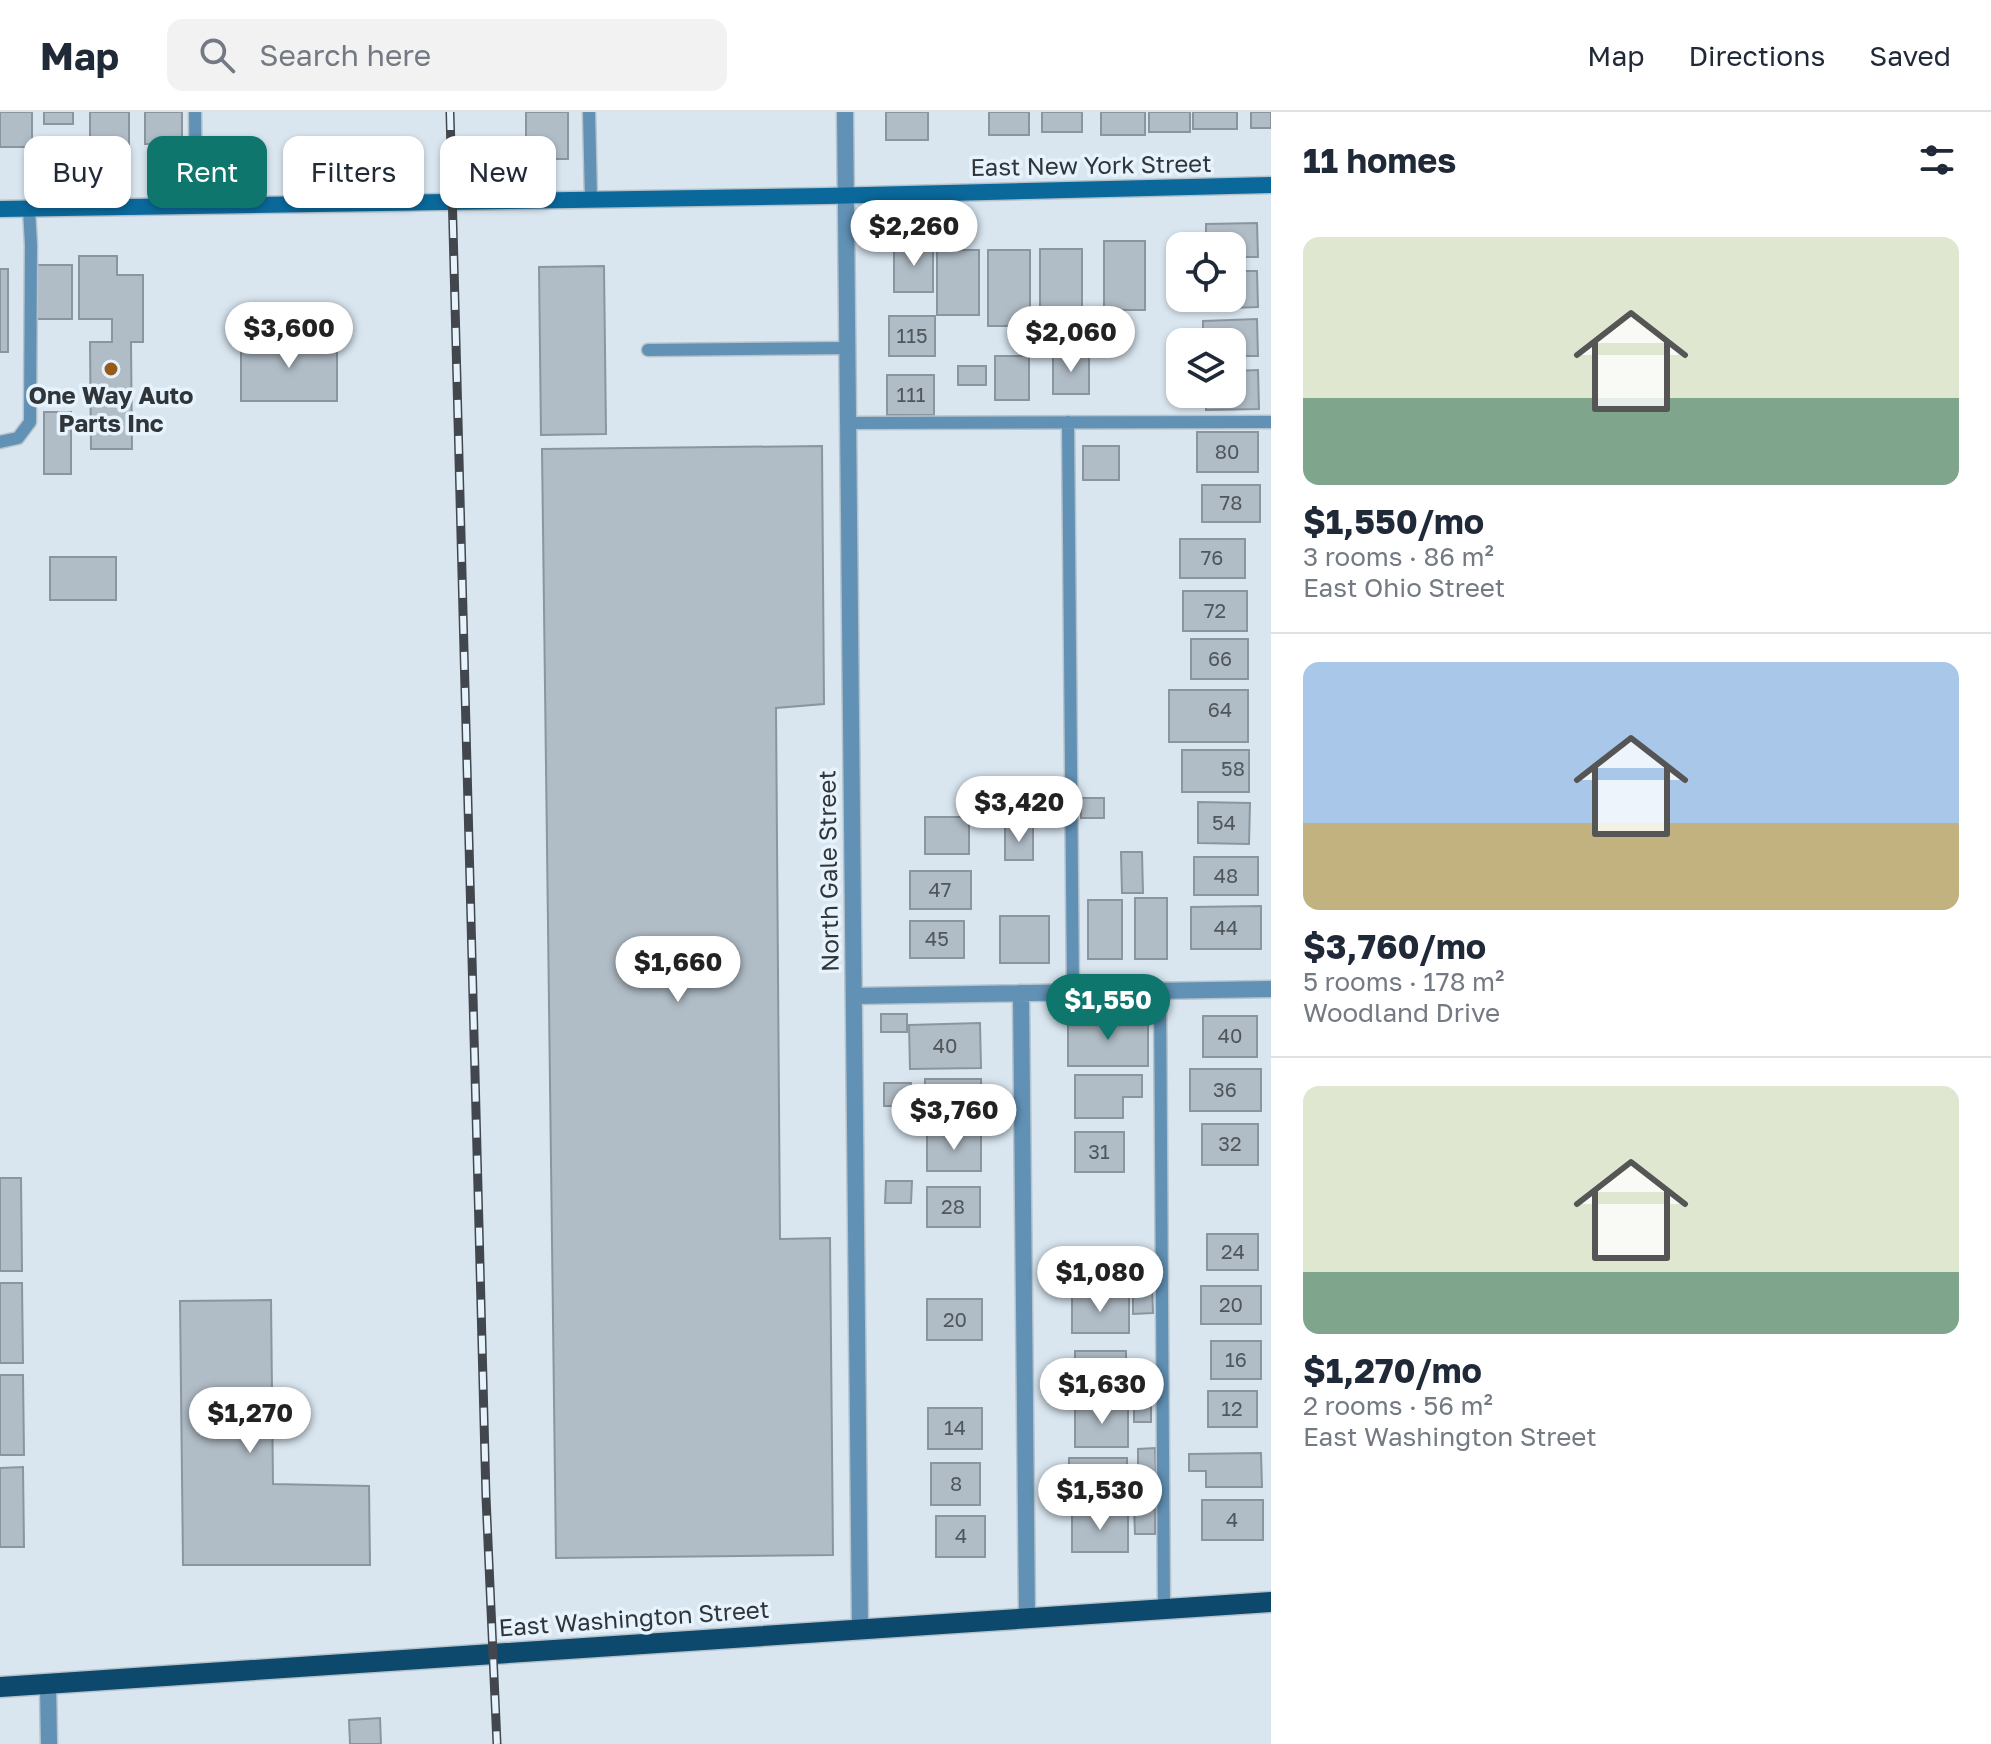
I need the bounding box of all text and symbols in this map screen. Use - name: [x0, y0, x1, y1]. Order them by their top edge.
- search box: [167, 19, 727, 91]
- text: Map: [40, 33, 119, 78]
- icon: search: [195, 33, 239, 77]
- text: Search here: [259, 37, 431, 73]
- text: Map: [1587, 39, 1644, 72]
- text: Directions: [1688, 39, 1825, 72]
- text: Saved: [1869, 39, 1951, 72]
- chip: Buy: [24, 136, 131, 208]
- chip: Rent: [147, 136, 267, 208]
- chip: Filters: [283, 136, 424, 208]
- chip: New: [440, 136, 556, 208]
- icon: filters: [1915, 138, 1959, 182]
- text: 11 homes: [1303, 140, 1456, 180]
- street label: East New York Street: [970, 148, 1212, 181]
- pin: $2,260: [849, 200, 979, 268]
- text: $2,260: [869, 210, 959, 241]
- map controls: [1166, 232, 1246, 408]
- button: locate: [1166, 232, 1246, 312]
- icon: home: [1559, 289, 1703, 433]
- pin: $3,600: [224, 302, 354, 370]
- pin: $2,060: [1006, 306, 1136, 374]
- text: $3,600: [243, 312, 335, 343]
- text: $2,060: [1025, 316, 1117, 347]
- house number: 115: [897, 323, 928, 347]
- button: layers: [1166, 328, 1246, 408]
- marker: One Way Auto Parts Inc: [102, 360, 120, 378]
- place label: One Way Auto Parts Inc: [29, 380, 193, 437]
- house number: 111: [896, 382, 926, 406]
- house number: 80: [1215, 439, 1239, 463]
- house number: 78: [1220, 490, 1242, 514]
- text: $1,550/mo: [1303, 501, 1484, 541]
- text: 3 rooms · 86 m²: [1303, 541, 1494, 572]
- house number: 76: [1201, 545, 1223, 569]
- text: East Ohio Street: [1303, 572, 1505, 603]
- house number: 72: [1204, 598, 1226, 622]
- house number: 66: [1208, 646, 1232, 670]
- house number: 64: [1208, 697, 1232, 721]
- icon: home: [1559, 714, 1703, 858]
- house number: 58: [1221, 756, 1245, 780]
- street label: North Gale Street: [811, 770, 844, 972]
- pin: $3,420: [954, 776, 1084, 844]
- text: $3,420: [974, 786, 1064, 817]
- house number: 54: [1212, 810, 1236, 834]
- house number: 48: [1214, 863, 1238, 887]
- house number: 47: [929, 877, 951, 901]
- house number: 44: [1214, 915, 1238, 939]
- house number: 45: [925, 926, 949, 950]
- text: $3,760/mo: [1303, 926, 1486, 966]
- pin: $1,660: [613, 936, 743, 1004]
- text: $1,660: [633, 946, 723, 977]
- text: 5 rooms · 178 m²: [1303, 966, 1504, 997]
- pin: $1,550: [1043, 974, 1173, 1042]
- text: $1,550: [1064, 984, 1152, 1015]
- text: Woodland Drive: [1303, 997, 1500, 1028]
- house number: 40: [1218, 1023, 1242, 1047]
- house number: 40: [933, 1033, 957, 1057]
- house number: 36: [1213, 1077, 1237, 1101]
- pin: $3,760: [889, 1084, 1019, 1152]
- text: $3,760: [909, 1094, 999, 1125]
- house number: 32: [1218, 1131, 1242, 1155]
- icon: home: [1559, 1138, 1703, 1282]
- house number: 31: [1088, 1139, 1110, 1163]
- house number: 28: [941, 1194, 965, 1218]
- house number: 24: [1221, 1239, 1245, 1263]
- pin: $1,080: [1035, 1246, 1165, 1314]
- text: $1,080: [1055, 1256, 1145, 1287]
- house number: 20: [1219, 1292, 1243, 1316]
- house number: 20: [943, 1307, 967, 1331]
- house number: 16: [1225, 1347, 1247, 1371]
- text: $1,270/mo: [1303, 1350, 1482, 1390]
- pin: $1,630: [1037, 1358, 1167, 1426]
- text: $1,630: [1058, 1368, 1146, 1399]
- pin: $1,270: [185, 1387, 315, 1455]
- text: 2 rooms · 56 m²: [1303, 1390, 1493, 1421]
- house number: 12: [1221, 1396, 1243, 1420]
- text: $1,270: [207, 1397, 293, 1428]
- house number: 14: [944, 1415, 966, 1439]
- text: East Washington Street: [1303, 1421, 1597, 1452]
- pin: $1,530: [1035, 1464, 1165, 1532]
- house number: 8: [950, 1471, 962, 1495]
- text: $1,530: [1056, 1474, 1144, 1505]
- house number: 4: [1226, 1507, 1238, 1531]
- house number: 4: [955, 1523, 967, 1547]
- street label: East Washington Street: [498, 1594, 770, 1641]

